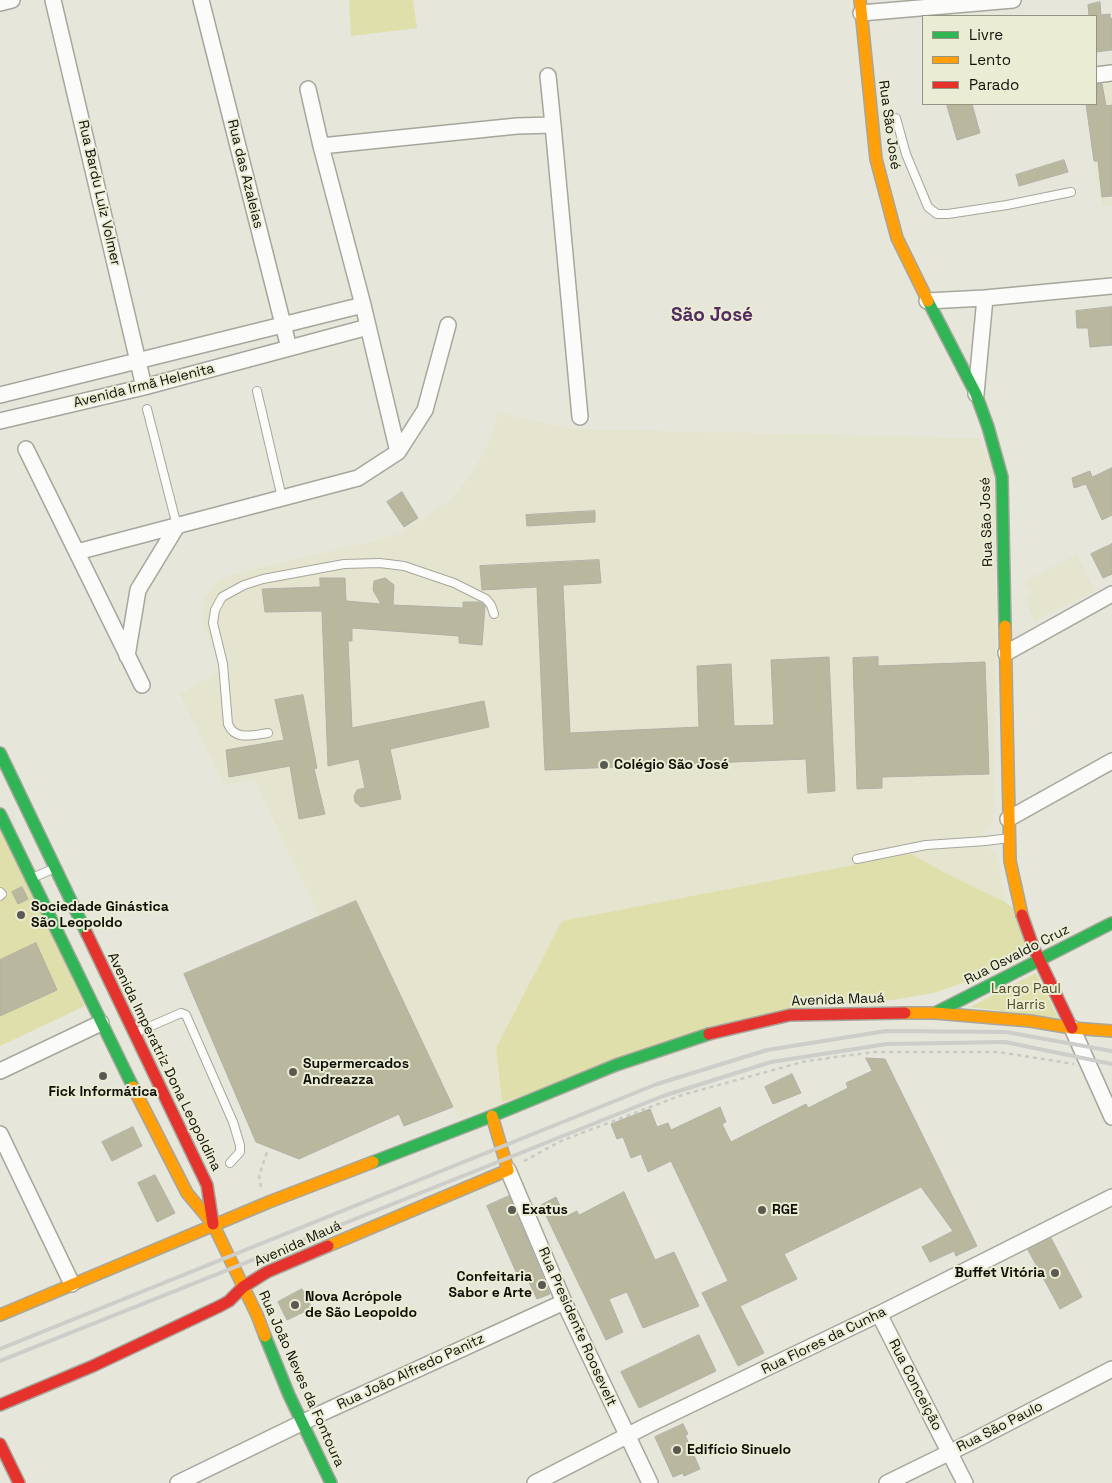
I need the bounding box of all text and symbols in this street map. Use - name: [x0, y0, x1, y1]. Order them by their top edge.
- legend: [922, 15, 1097, 105]
- text: Livre: [969, 25, 1003, 44]
- text: Lento: [969, 50, 1011, 69]
- text: Parado: [969, 75, 1019, 94]
- street label: Rua São José: [874, 79, 904, 171]
- street label: Rua das Azaleias: [223, 118, 267, 230]
- street label: Rua Bardu Luiz Volmer: [74, 119, 124, 267]
- district label: São José: [671, 305, 753, 327]
- street label: Avenida Irmã Helenita: [72, 360, 216, 412]
- street label: Rua São José: [977, 477, 997, 567]
- place label: Colégio São José: [614, 757, 729, 773]
- marker: Colégio São José: [598, 759, 610, 771]
- place label: Sociedade Ginástica São Leopoldo: [31, 899, 169, 932]
- marker: Sociedade Ginástica São Leopoldo: [15, 909, 27, 921]
- street label: Rua Osvaldo Cruz: [962, 921, 1072, 989]
- street label: Avenida Imperatriz Dona Leopoldina: [104, 950, 224, 1174]
- park label: Largo Paul Harris: [991, 981, 1061, 1014]
- street label: Avenida Mauá: [791, 990, 885, 1010]
- place label: Supermercados Andreazza: [303, 1056, 409, 1088]
- marker: Supermercados Andreazza: [287, 1066, 299, 1078]
- marker: Fick Informática: [97, 1070, 109, 1082]
- place label: Fick Informática: [49, 1084, 157, 1100]
- place label: Exatus: [522, 1202, 568, 1218]
- place label: RGE: [772, 1202, 798, 1218]
- marker: Exatus: [506, 1204, 518, 1216]
- marker: RGE: [756, 1204, 768, 1216]
- street label: Avenida Mauá: [252, 1217, 344, 1271]
- street label: Rua Presidente Roosevelt: [534, 1245, 620, 1409]
- place label: Buffet Vitória: [954, 1265, 1045, 1281]
- marker: Buffet Vitória: [1049, 1267, 1061, 1279]
- place label: Confeitaria Sabor e Arte: [449, 1269, 532, 1302]
- marker: Confeitaria Sabor e Arte: [536, 1279, 548, 1291]
- street label: Rua João Neves da Fontoura: [254, 1288, 348, 1470]
- place label: Nova Acrópole de São Leopoldo: [305, 1289, 417, 1321]
- marker: Nova Acrópole de São Leopoldo: [289, 1299, 301, 1311]
- street label: Rua Flores da Cunha: [759, 1304, 889, 1378]
- street label: Rua João Alfredo Panitz: [335, 1330, 487, 1414]
- street label: Rua Conceição: [885, 1337, 945, 1433]
- street label: Rua São Paulo: [954, 1398, 1046, 1456]
- place label: Edifício Sinuelo: [687, 1442, 791, 1458]
- marker: Edifício Sinuelo: [671, 1444, 683, 1456]

